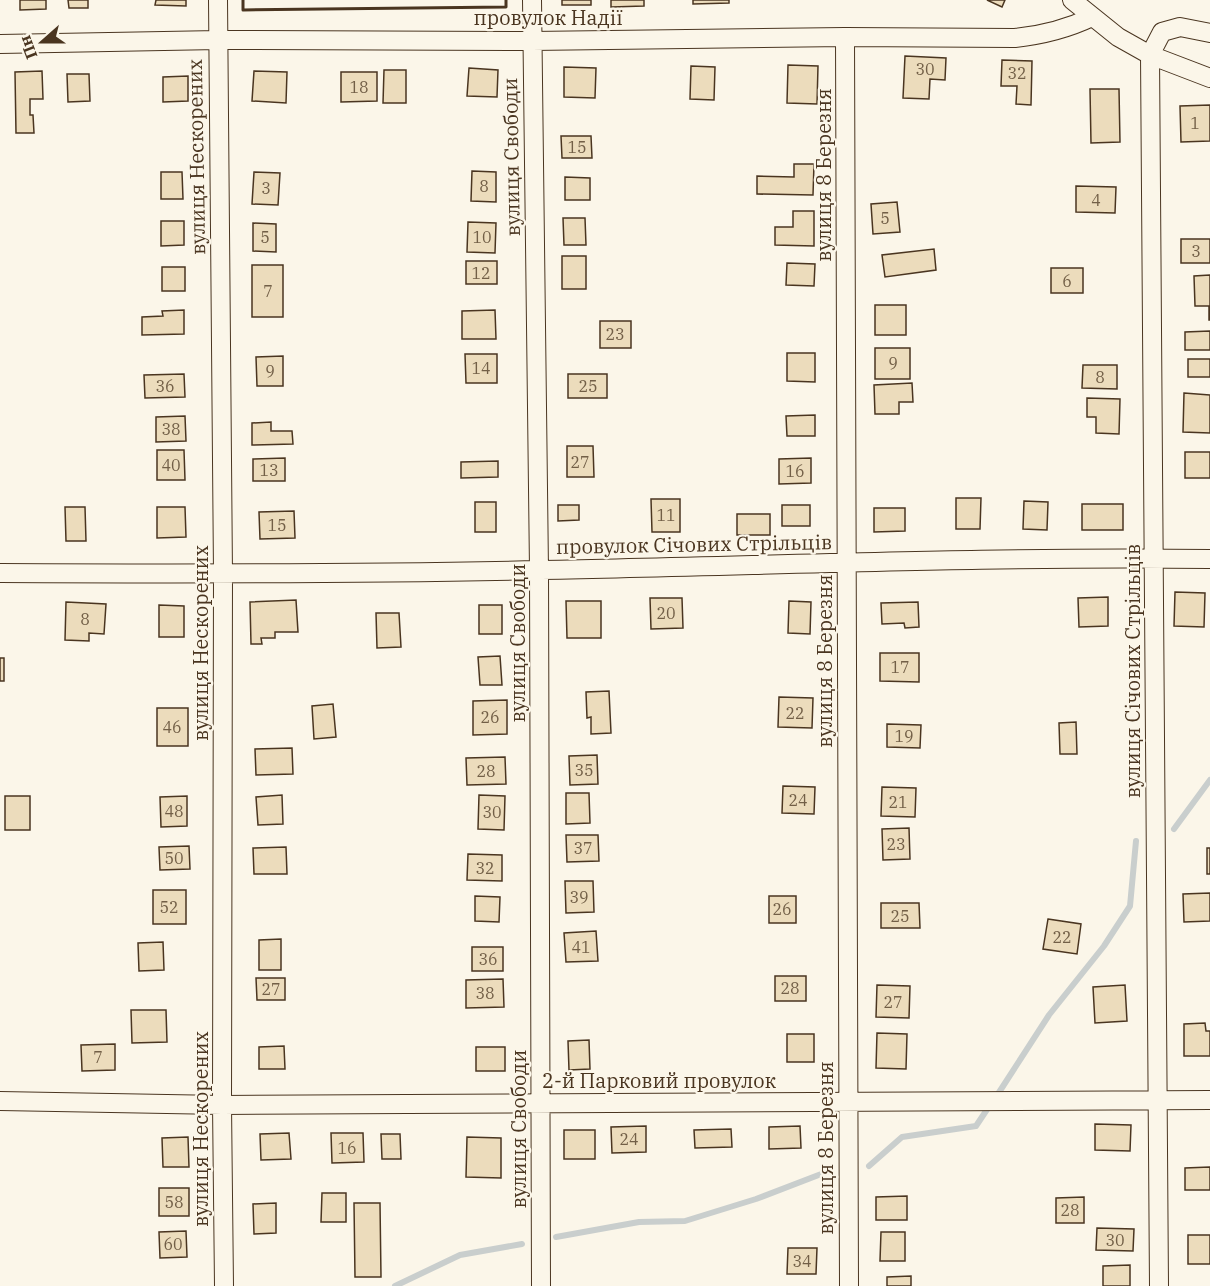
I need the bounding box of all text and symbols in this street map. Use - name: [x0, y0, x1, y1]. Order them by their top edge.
- street label: провулок Надії: [474, 4, 623, 31]
- north arrow: [12, 12, 72, 72]
- text: Пн: [14, 33, 42, 62]
- street label: вулиця Нескорених: [181, 59, 211, 255]
- house number: 30: [915, 59, 935, 79]
- house number: 32: [1007, 63, 1027, 83]
- house number: 18: [349, 77, 369, 97]
- street label: вулиця Свободи: [496, 77, 526, 237]
- street label: вулиця 8 Березня: [810, 88, 837, 262]
- house number: 1: [1190, 113, 1200, 133]
- house number: 15: [567, 137, 587, 157]
- house number: 8: [479, 176, 489, 196]
- house number: 3: [261, 178, 271, 198]
- house number: 4: [1091, 190, 1101, 210]
- house number: 5: [880, 208, 890, 228]
- house number: 5: [260, 227, 270, 247]
- house number: 10: [472, 227, 492, 247]
- house number: 3: [1191, 241, 1201, 261]
- house number: 12: [471, 263, 491, 283]
- house number: 6: [1062, 271, 1072, 291]
- house number: 7: [263, 281, 273, 301]
- house number: 23: [605, 324, 625, 344]
- house number: 9: [888, 353, 898, 373]
- house number: 14: [471, 358, 491, 378]
- house number: 9: [265, 361, 275, 381]
- house number: 8: [1095, 367, 1105, 387]
- house number: 36: [155, 376, 175, 396]
- house number: 25: [578, 376, 598, 396]
- house number: 38: [161, 419, 181, 439]
- house number: 27: [570, 452, 590, 472]
- house number: 40: [161, 455, 181, 475]
- house number: 13: [259, 460, 279, 480]
- house number: 16: [785, 461, 805, 481]
- house number: 11: [656, 505, 676, 525]
- house number: 15: [267, 515, 287, 535]
- street label: провулок Січових Стрільців: [556, 528, 832, 560]
- street label: вулиця Січових Стрільців: [1119, 544, 1146, 798]
- street label: вулиця Нескорених: [187, 545, 214, 741]
- street label: вулиця Свободи: [504, 564, 531, 722]
- street label: вулиця 8 Березня: [811, 574, 838, 748]
- house number: 20: [656, 603, 676, 623]
- house number: 8: [80, 609, 90, 629]
- house number: 17: [890, 657, 910, 677]
- house number: 22: [785, 703, 805, 723]
- house number: 26: [480, 707, 500, 727]
- house number: 46: [162, 717, 182, 737]
- house number: 19: [894, 726, 914, 746]
- house number: 35: [574, 760, 594, 780]
- house number: 28: [476, 761, 496, 781]
- house number: 24: [788, 790, 808, 810]
- house number: 21: [888, 792, 908, 812]
- house number: 48: [164, 801, 184, 821]
- house number: 30: [482, 802, 502, 822]
- house number: 23: [886, 834, 906, 854]
- house number: 37: [573, 838, 593, 858]
- house number: 50: [164, 848, 184, 868]
- house number: 32: [475, 858, 495, 878]
- house number: 39: [569, 887, 589, 907]
- house number: 52: [159, 897, 179, 917]
- house number: 26: [772, 899, 792, 919]
- house number: 25: [890, 906, 910, 926]
- house number: 22: [1052, 927, 1072, 947]
- house number: 41: [571, 937, 591, 957]
- house number: 36: [478, 949, 498, 969]
- house number: 28: [780, 978, 800, 998]
- house number: 27: [261, 979, 281, 999]
- house number: 38: [475, 983, 495, 1003]
- house number: 27: [883, 992, 903, 1012]
- street label: вулиця Нескорених: [187, 1031, 214, 1227]
- house number: 7: [93, 1047, 103, 1067]
- street label: вулиця Свободи: [505, 1050, 532, 1208]
- street label: вулиця 8 Березня: [812, 1061, 839, 1235]
- street label: 2-й Парковий провулок: [542, 1067, 776, 1094]
- house number: 24: [619, 1129, 639, 1149]
- house number: 16: [337, 1138, 357, 1158]
- house number: 58: [164, 1192, 184, 1212]
- house number: 28: [1060, 1200, 1080, 1220]
- house number: 30: [1105, 1230, 1125, 1250]
- house number: 60: [163, 1234, 183, 1254]
- house number: 34: [792, 1251, 812, 1271]

